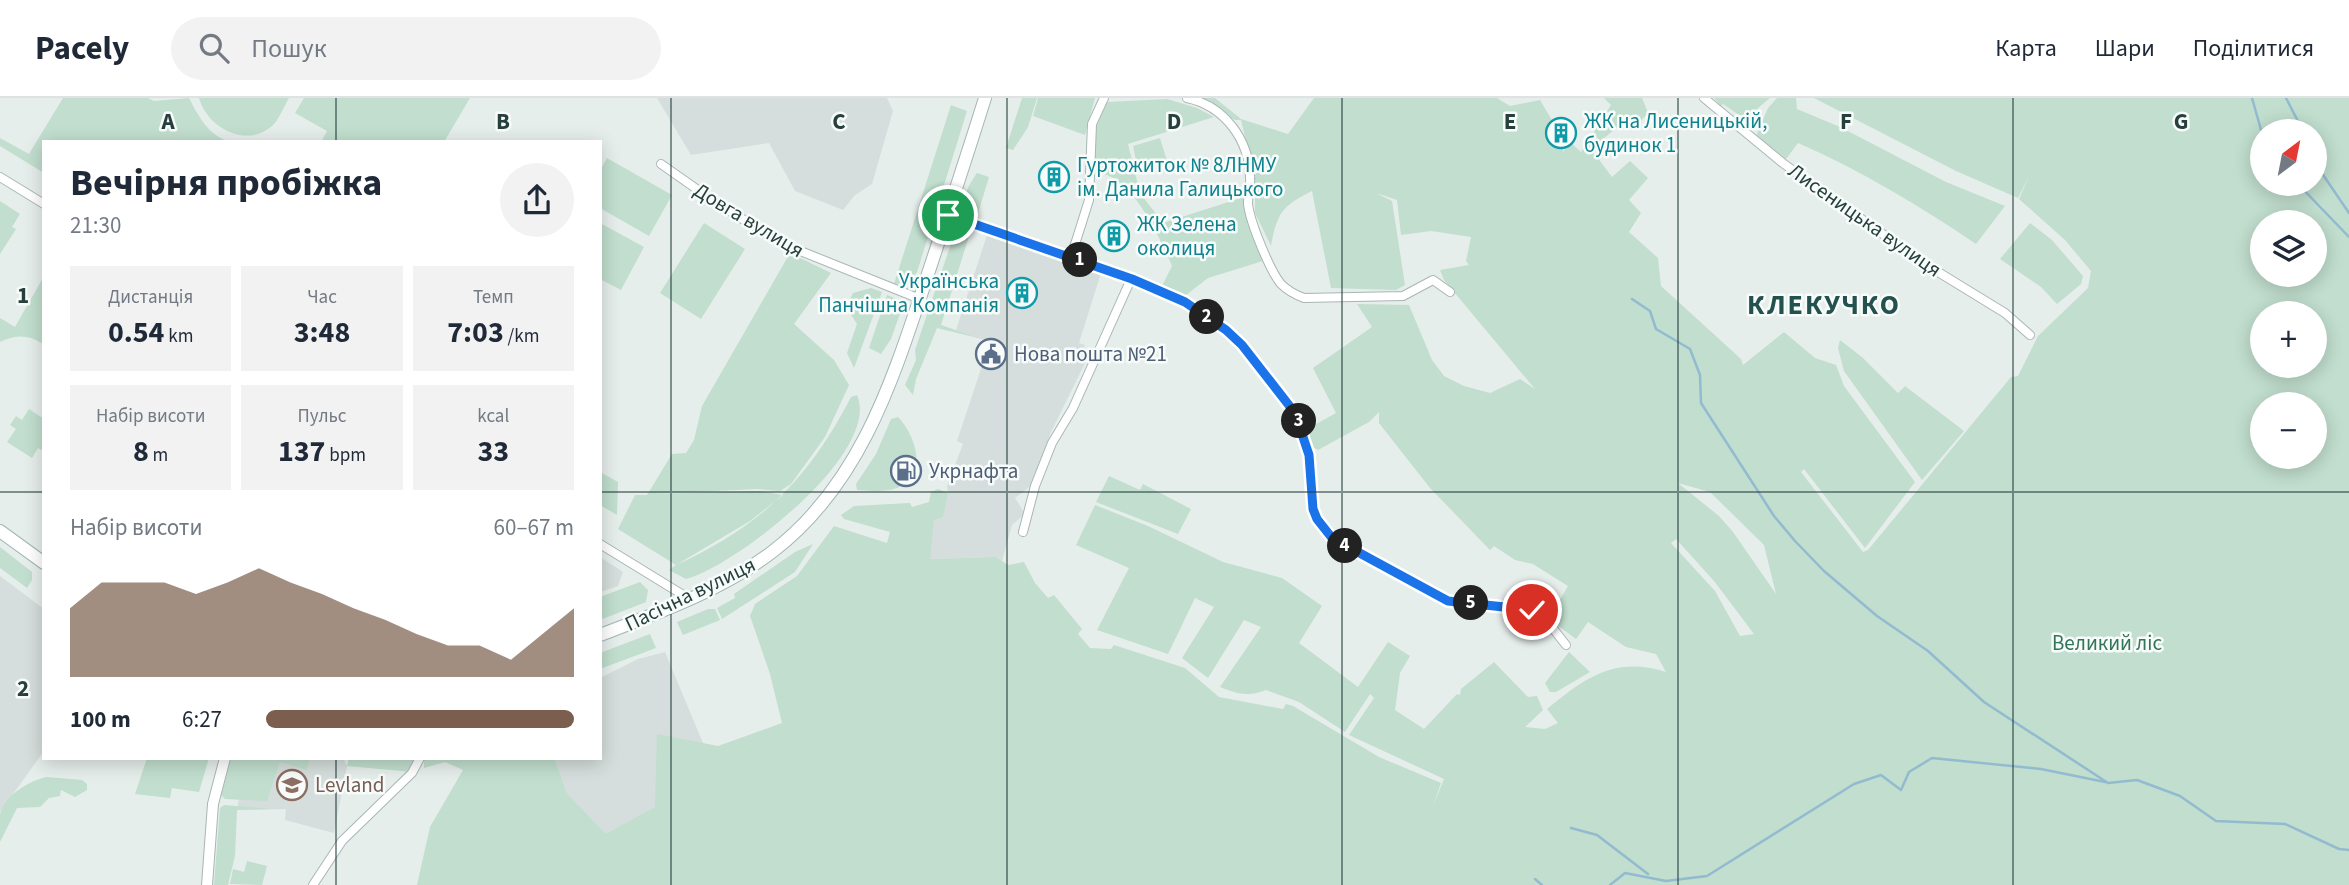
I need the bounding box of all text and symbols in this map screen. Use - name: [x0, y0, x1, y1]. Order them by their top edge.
- search box: [171, 17, 661, 80]
- text: Pacely: [35, 25, 129, 72]
- icon: search: [195, 29, 233, 67]
- text: Пошук: [251, 30, 327, 67]
- text: Карта: [1995, 31, 2057, 66]
- text: Шари: [2095, 31, 2155, 66]
- text: Поділитися: [2193, 31, 2314, 66]
- text: A: [160, 105, 175, 138]
- text: B: [496, 105, 510, 138]
- text: C: [832, 105, 846, 138]
- text: D: [1167, 105, 1181, 138]
- text: E: [1504, 105, 1516, 138]
- text: F: [1840, 105, 1852, 138]
- text: G: [2174, 105, 2188, 138]
- place label: ЖК на Лисеницькій, будинок 1: [1584, 106, 1767, 160]
- building icon: ЖК на Лисеницькій, будинок 1: [1544, 116, 1578, 150]
- north arrow: [2250, 119, 2328, 196]
- map controls: [2250, 119, 2327, 469]
- place label: Гуртожиток № 8ЛНМУ ім. Данила Галицького: [1077, 150, 1283, 204]
- text: Вечірня пробіжка: [70, 156, 382, 210]
- street label: Лисеницька вулиця: [1782, 156, 1948, 284]
- building icon: Гуртожиток № 8ЛНМУ ім. Данила Галицького: [1037, 160, 1071, 194]
- button: share: [500, 163, 574, 237]
- street label: Довга вулиця: [688, 175, 810, 265]
- pin: [918, 185, 978, 245]
- icon: arrive: [929, 196, 967, 234]
- text: 21:30: [70, 209, 121, 242]
- place label: ЖК Зелена околиця: [1137, 209, 1237, 263]
- button: layers: [2250, 210, 2327, 287]
- building icon: ЖК Зелена околиця: [1097, 219, 1131, 253]
- pin: 1: [1062, 242, 1098, 278]
- text: 1: [1074, 246, 1085, 273]
- place label: Українська Панчішна Компанія: [818, 266, 999, 320]
- building icon: Українська Панчішна Компанія: [1005, 276, 1039, 310]
- text: 1: [17, 279, 29, 312]
- text: Дистанція: [108, 284, 193, 311]
- text: Час: [307, 284, 337, 311]
- text: Темп: [473, 284, 514, 311]
- district label: КЛЕКУЧКО: [1747, 285, 1901, 325]
- pin: 2: [1190, 300, 1224, 334]
- button: +: [2250, 301, 2327, 378]
- text: 2: [1201, 303, 1212, 330]
- text: 0.54: [108, 311, 164, 354]
- text: 3:48: [294, 311, 350, 354]
- text: 7:03: [447, 311, 504, 354]
- text: km: [164, 323, 193, 350]
- text: /km: [504, 323, 539, 350]
- public building icon: Нова пошта №21: [974, 337, 1008, 371]
- place label: Нова пошта №21: [1014, 339, 1167, 369]
- button: −: [2250, 392, 2327, 469]
- text: Набір висоти: [96, 403, 205, 430]
- text: Пульс: [297, 403, 347, 430]
- text: kcal: [477, 403, 509, 430]
- pin: 3: [1282, 404, 1316, 438]
- text: 3: [1293, 407, 1304, 434]
- text: 8: [133, 430, 149, 473]
- text: 137: [278, 430, 325, 473]
- text: 33: [477, 430, 509, 473]
- text: m: [149, 442, 168, 469]
- text: bpm: [325, 442, 366, 469]
- fuel station icon: Укрнафта: [889, 454, 923, 488]
- place label: Укрнафта: [929, 456, 1018, 486]
- text: Набір висоти: [70, 511, 202, 544]
- text: 60–67 m: [494, 511, 574, 544]
- pin: 4: [1328, 528, 1362, 564]
- text: 4: [1339, 532, 1350, 559]
- street label: Пасічна вулиця: [620, 549, 760, 639]
- pin: [1502, 580, 1562, 640]
- pin: 5: [1454, 586, 1488, 620]
- text: 5: [1465, 589, 1476, 616]
- icon: check: [1513, 591, 1551, 629]
- park label: Великий ліс: [2052, 628, 2162, 658]
- text: 2: [17, 672, 29, 705]
- text: 100 m: [70, 703, 131, 736]
- text: 6:27: [182, 703, 222, 736]
- school or university icon: Levland: [275, 768, 309, 802]
- place label: Levland: [315, 770, 384, 800]

